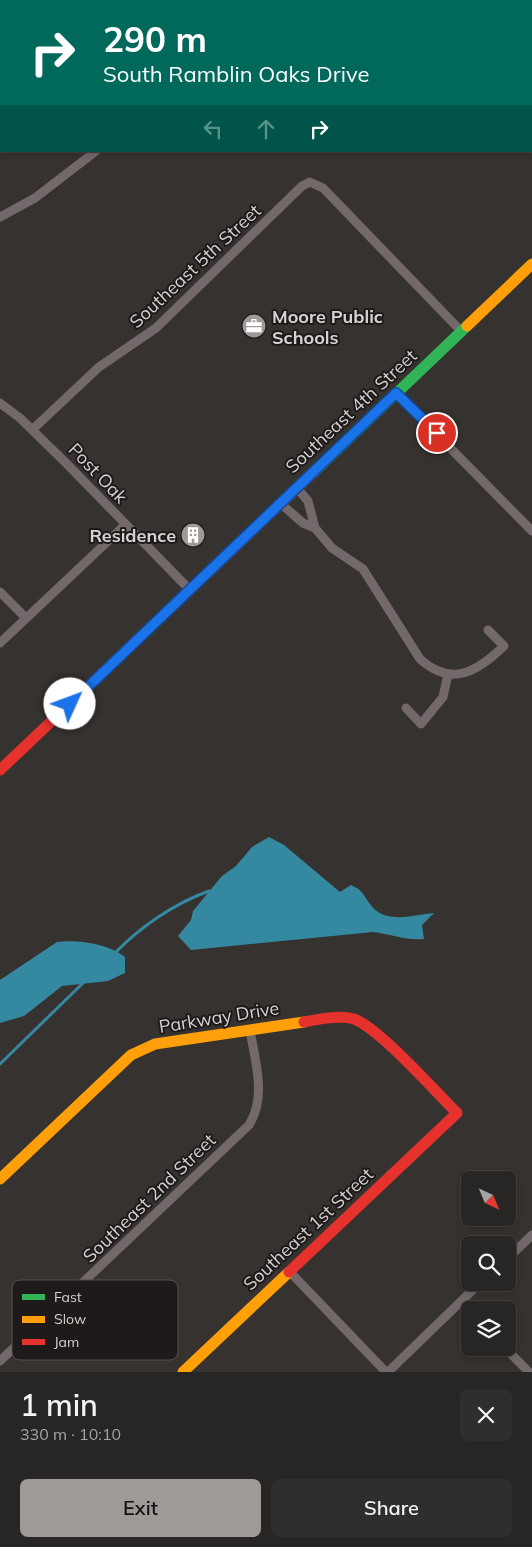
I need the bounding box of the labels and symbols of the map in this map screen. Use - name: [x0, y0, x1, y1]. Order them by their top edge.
- street label: Southeast 5th Street: [125, 199, 265, 333]
- place label: Moore Public Schools: [272, 305, 383, 349]
- office icon: Moore Public Schools: [241, 313, 267, 339]
- street label: Southeast 4th Street: [281, 344, 421, 478]
- pin: [416, 412, 458, 454]
- street label: Post Oak: [64, 438, 133, 509]
- building icon: Residence: [180, 522, 206, 548]
- place label: Residence: [89, 524, 176, 547]
- position arrow: [43, 677, 95, 729]
- street label: Parkway Drive: [157, 996, 281, 1038]
- street label: Southeast 2nd Street: [78, 1129, 220, 1267]
- street label: Southeast 1st Street: [238, 1163, 378, 1295]
- north arrow: [461, 1171, 516, 1226]
- legend: [12, 1280, 178, 1360]
- text: Fast: [54, 1288, 82, 1306]
- text: Slow: [54, 1310, 86, 1328]
- text: Jam: [54, 1333, 79, 1351]

